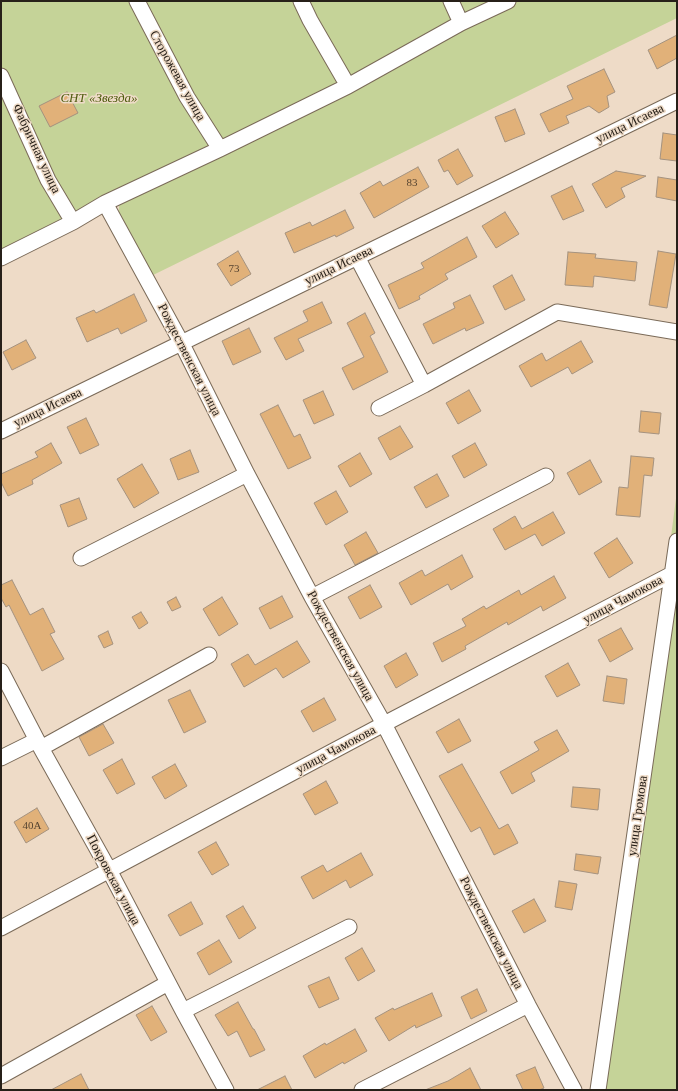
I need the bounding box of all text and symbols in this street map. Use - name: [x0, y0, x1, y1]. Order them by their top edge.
- street label: Сторожевая улица: [146, 28, 208, 124]
- park label: СНТ «Звезда»: [60, 91, 138, 107]
- street label: улица Исаева: [593, 101, 667, 147]
- street label: Фабричная улица: [8, 102, 64, 196]
- house number: 83: [406, 176, 418, 190]
- street label: улица Исаева: [302, 243, 376, 289]
- house number: 73: [228, 262, 240, 276]
- street label: Рождественская улица: [154, 301, 224, 419]
- street label: улица Исаева: [11, 385, 85, 431]
- street label: улица Чамокова: [580, 572, 666, 628]
- street label: Рождественская улица: [303, 588, 377, 704]
- street label: улица Чамокова: [293, 722, 379, 778]
- street label: улица Громова: [625, 775, 651, 857]
- house number: 40А: [23, 819, 41, 833]
- street label: Покровская улица: [83, 832, 143, 928]
- street label: Рождественская улица: [456, 874, 526, 992]

